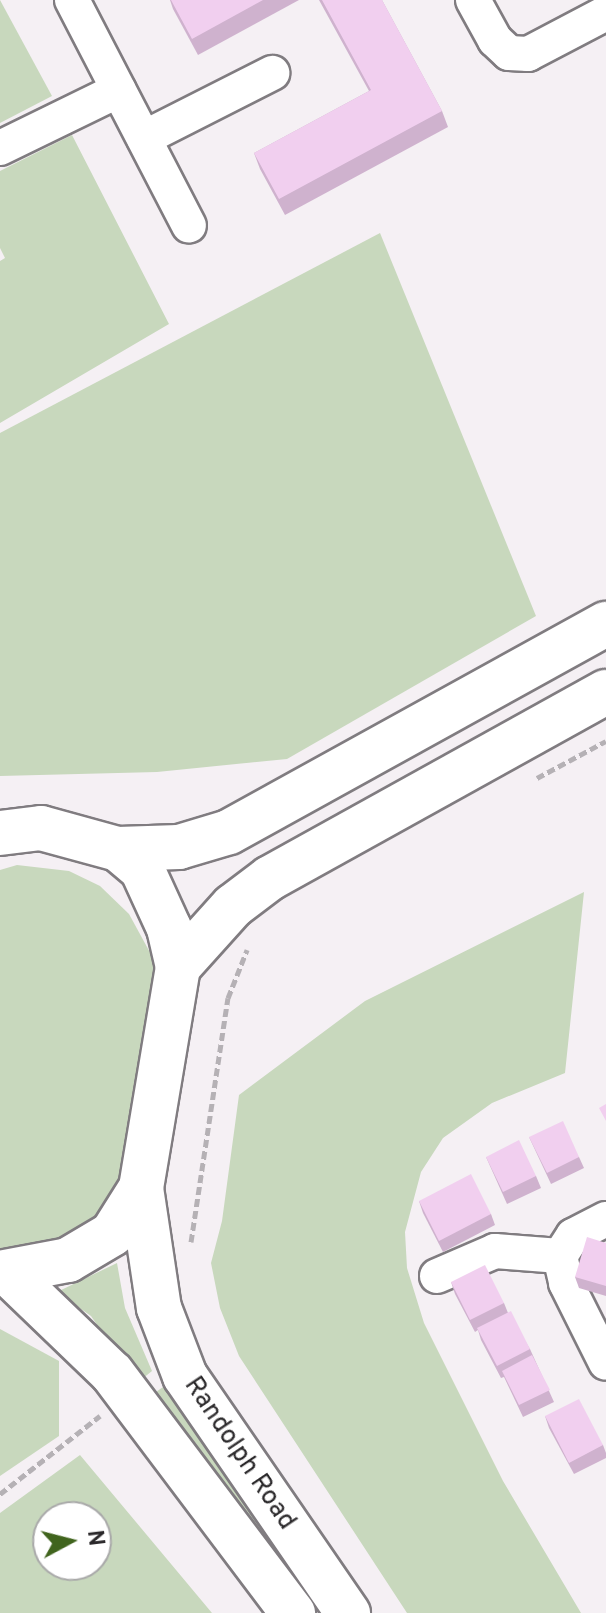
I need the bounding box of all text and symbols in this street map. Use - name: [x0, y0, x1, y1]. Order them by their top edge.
- street label: Randolph Road: [176, 1372, 302, 1536]
- north arrow: [32, 1501, 112, 1581]
- text: N: [80, 1529, 109, 1548]

